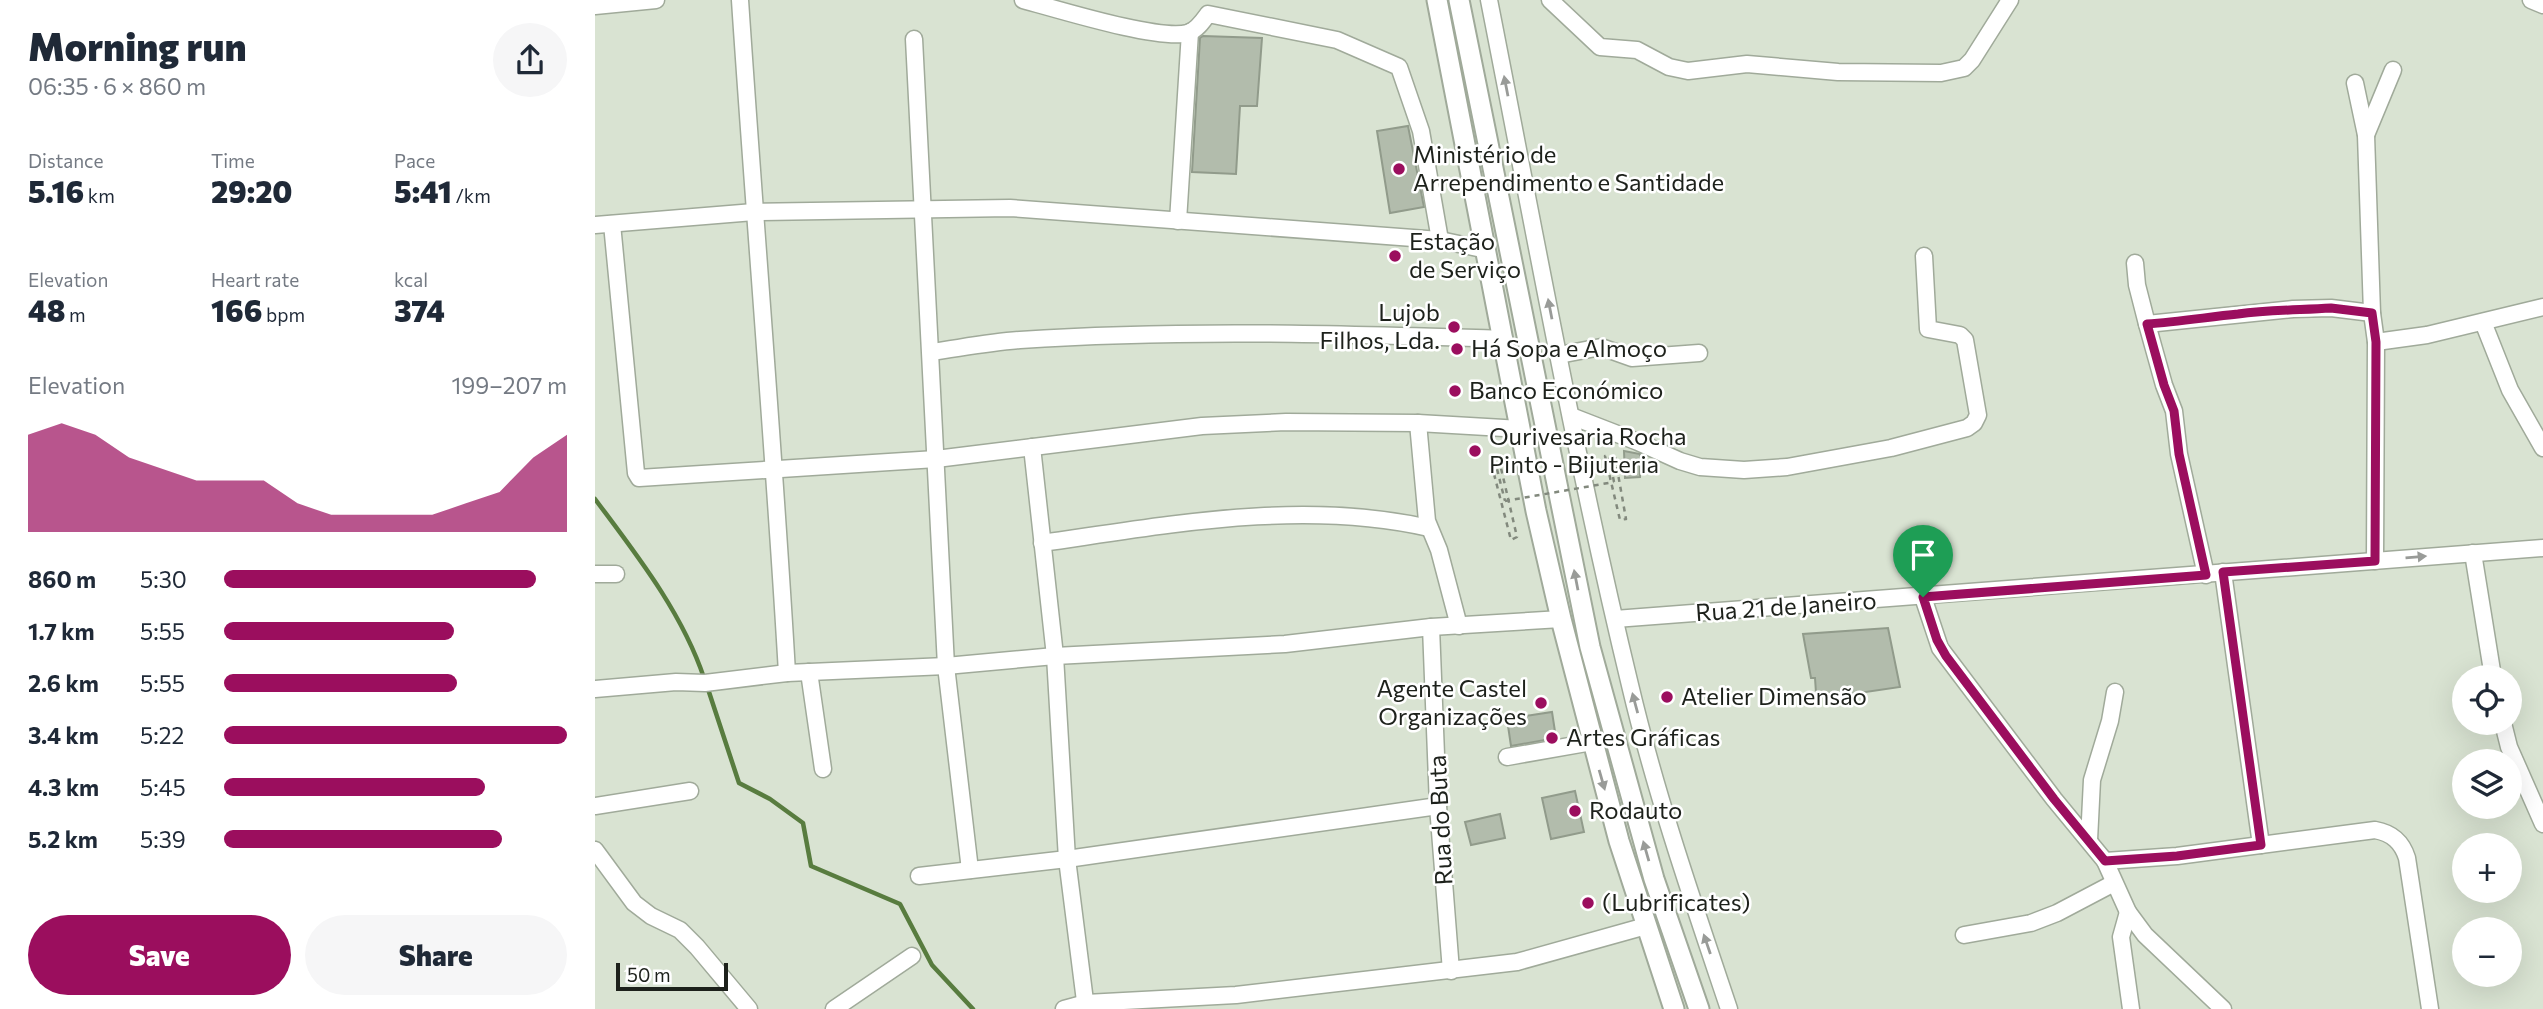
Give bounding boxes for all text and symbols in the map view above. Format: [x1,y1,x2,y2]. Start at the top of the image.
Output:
text: Morning run [28,22,247,69]
button: share [493,23,567,97]
text: 06:35 · 6 × 860 m [28,72,206,100]
one-way arrow [1500,75,1511,97]
place label: Ministério de Arrependimento e Santidade [1413,139,1724,196]
text: Distance [28,149,104,172]
text: Time [211,149,255,172]
text: Pace [394,149,435,172]
marker: Ministério de Arrependimento e Santidade [1391,161,1407,177]
text: 5.16 [28,172,84,209]
text: 29:20 [211,172,292,209]
text: 5:41 [394,172,452,209]
text: km [84,184,115,207]
text: /km [452,184,491,207]
place label: Estação de Serviço [1409,226,1521,283]
marker: Estação de Serviço [1387,248,1403,264]
text: Elevation [28,268,108,291]
text: Heart rate [211,268,299,291]
text: kcal [394,268,428,291]
text: 48 [28,291,65,328]
text: 166 [211,291,262,328]
text: 374 [394,291,445,328]
place label: Lujob Filhos, Lda. [1319,297,1440,354]
one-way arrow [1544,298,1555,320]
text: m [65,303,86,326]
text: bpm [262,303,305,326]
marker: Lujob Filhos, Lda. [1446,319,1462,335]
place label: Há Sopa e Almoço [1471,333,1667,362]
marker: Há Sopa e Almoço [1449,341,1465,357]
text: Elevation [28,371,125,399]
text: 199–207 m [451,371,567,399]
place label: Banco Económico [1469,375,1663,404]
marker: Banco Económico [1447,383,1463,399]
place label: Ourivesaria Rocha Pinto - Bijuteria [1489,421,1687,478]
marker: Ourivesaria Rocha Pinto - Bijuteria [1467,443,1483,459]
pin [1893,525,1953,597]
icon: arrive [1904,536,1942,574]
one-way arrow [2405,551,2427,562]
text: 860 m [28,565,96,593]
text: 5:30 [140,565,187,593]
one-way arrow [1571,569,1582,591]
street label: Rua 21 de Janeiro [1694,585,1877,626]
text: 1.7 km [28,617,95,645]
text: 5:55 [140,617,185,645]
map controls [2452,665,2522,987]
button: locate [2452,665,2522,735]
text: 2.6 km [28,669,99,697]
text: 5:55 [140,669,185,697]
place label: Agente Castel Organizações [1377,673,1527,730]
place label: Atelier Dimensão [1681,681,1867,710]
marker: Atelier Dimensão [1659,689,1675,705]
one-way arrow [1629,692,1639,713]
marker: Agente Castel Organizações [1533,695,1549,711]
text: 3.4 km [28,721,99,749]
text: 5:22 [140,721,184,749]
place label: Artes Gráficas [1566,722,1720,751]
marker: Artes Gráficas [1544,730,1560,746]
button: layers [2452,749,2522,819]
street label: Rua do Buta [1422,754,1457,886]
one-way arrow [1597,769,1608,791]
text: 4.3 km [28,773,99,801]
text: 5:45 [140,773,186,801]
place label: Rodauto [1589,795,1682,824]
marker: Rodauto [1567,803,1583,819]
text: 5.2 km [28,825,98,853]
text: 5:39 [140,825,186,853]
button: + [2452,833,2522,903]
one-way arrow [1641,841,1651,862]
place label: (Lubrificates) [1602,887,1751,916]
marker: (Lubrificates) [1580,895,1596,911]
button: Save [28,915,291,995]
button: Share [305,915,567,995]
button: − [2452,917,2522,987]
one-way arrow [1701,934,1712,955]
scale bar [616,960,728,992]
text: 50 m [627,963,671,986]

